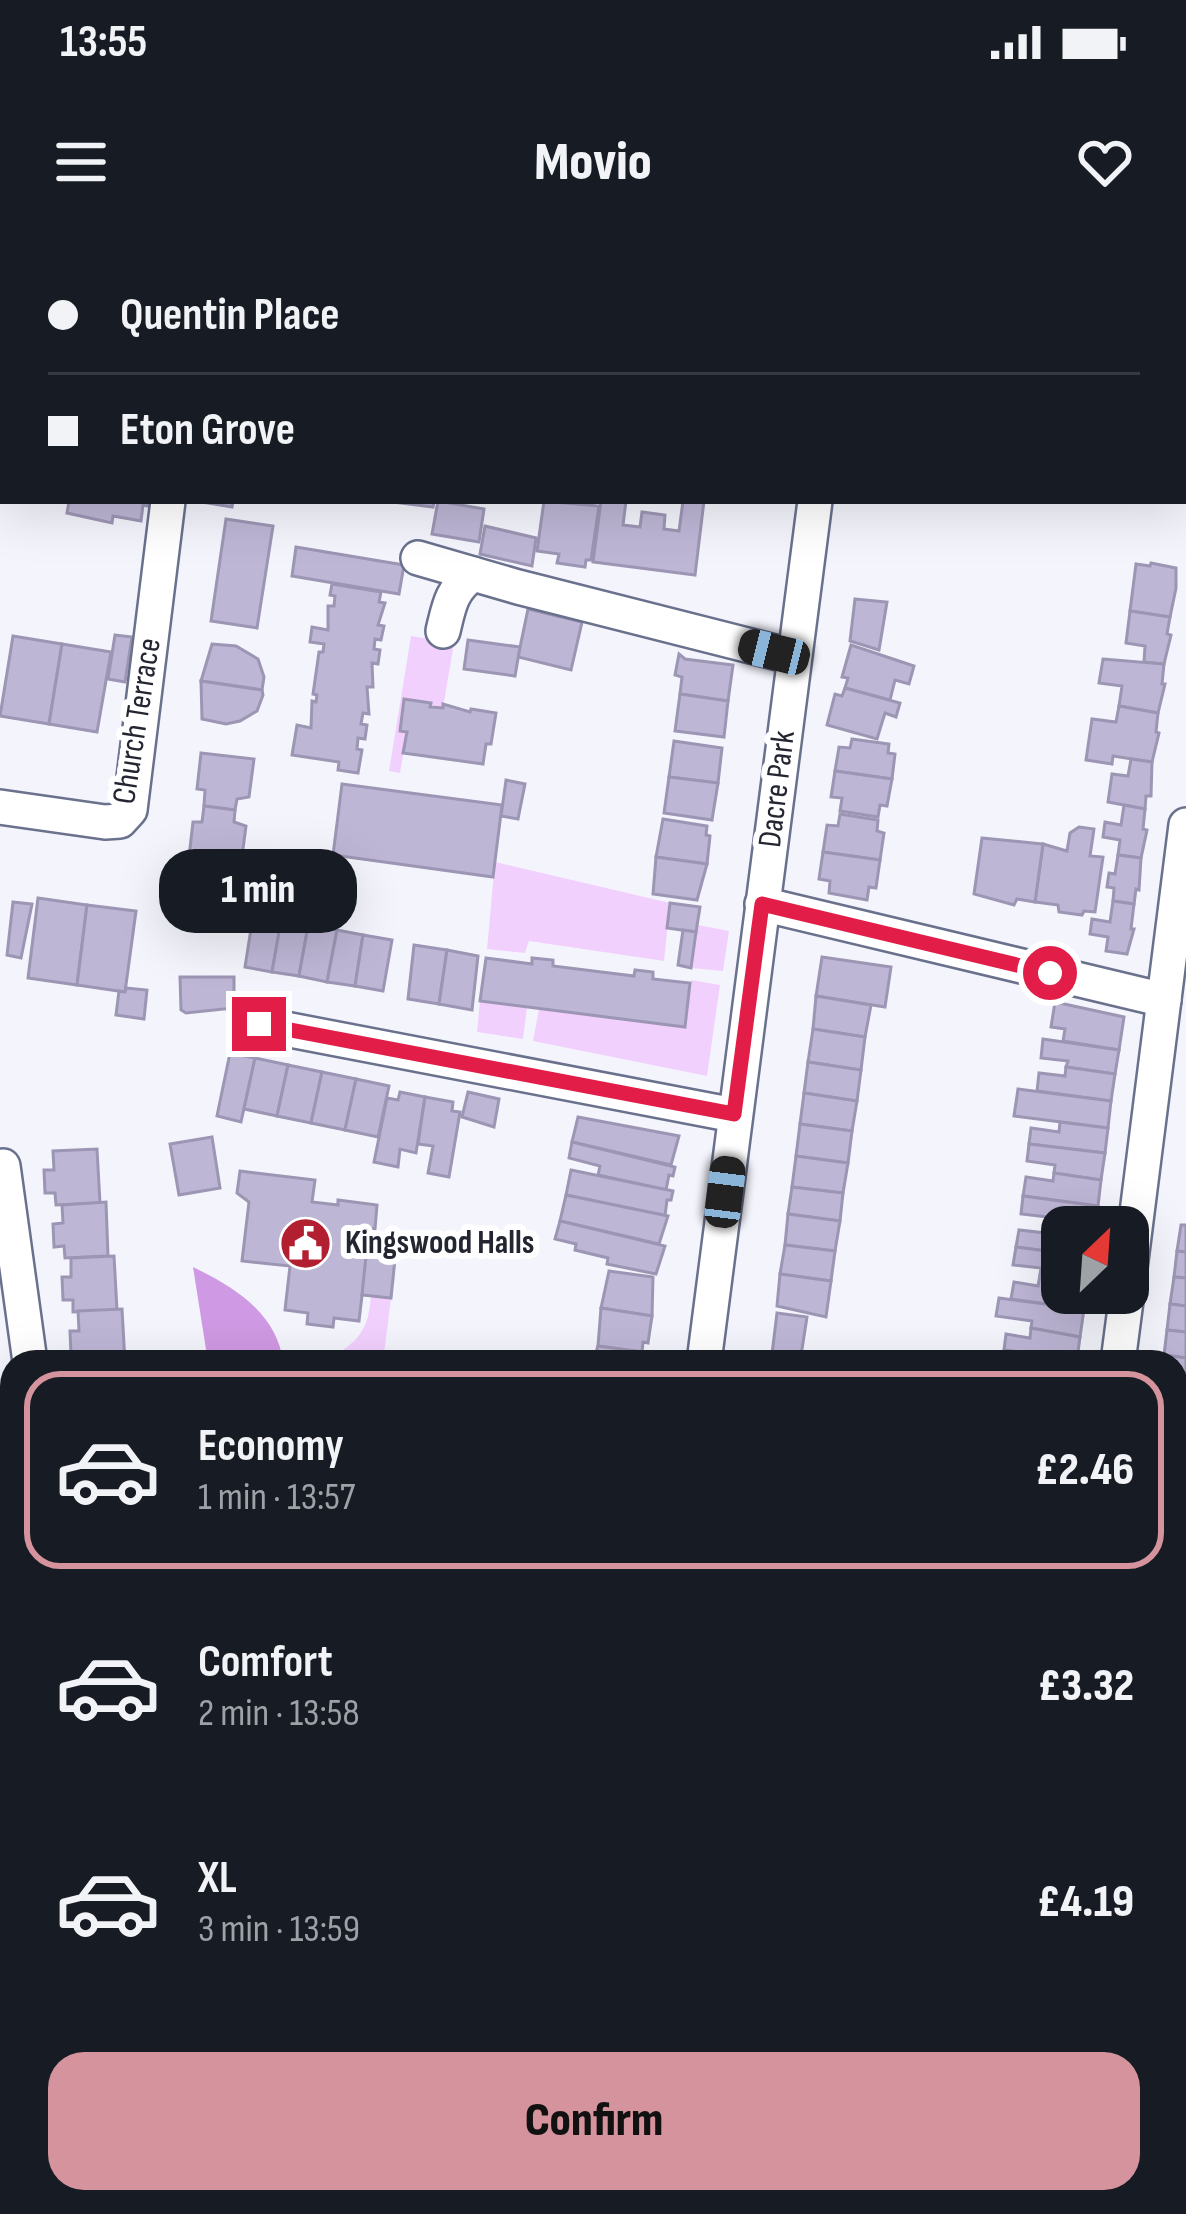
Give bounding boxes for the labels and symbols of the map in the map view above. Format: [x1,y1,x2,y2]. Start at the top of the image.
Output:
car [735,626,813,678]
street label: Church Terrace [104,635,170,807]
street label: Dacre Park [750,728,804,850]
callout: 1 min [160,850,358,934]
route start [1023,946,1077,1000]
route end [232,997,286,1051]
car [703,1154,747,1230]
north arrow [1041,1206,1149,1314]
public building icon: Kingswood Halls [278,1215,334,1271]
place label: Kingswood Halls [345,1223,534,1263]

